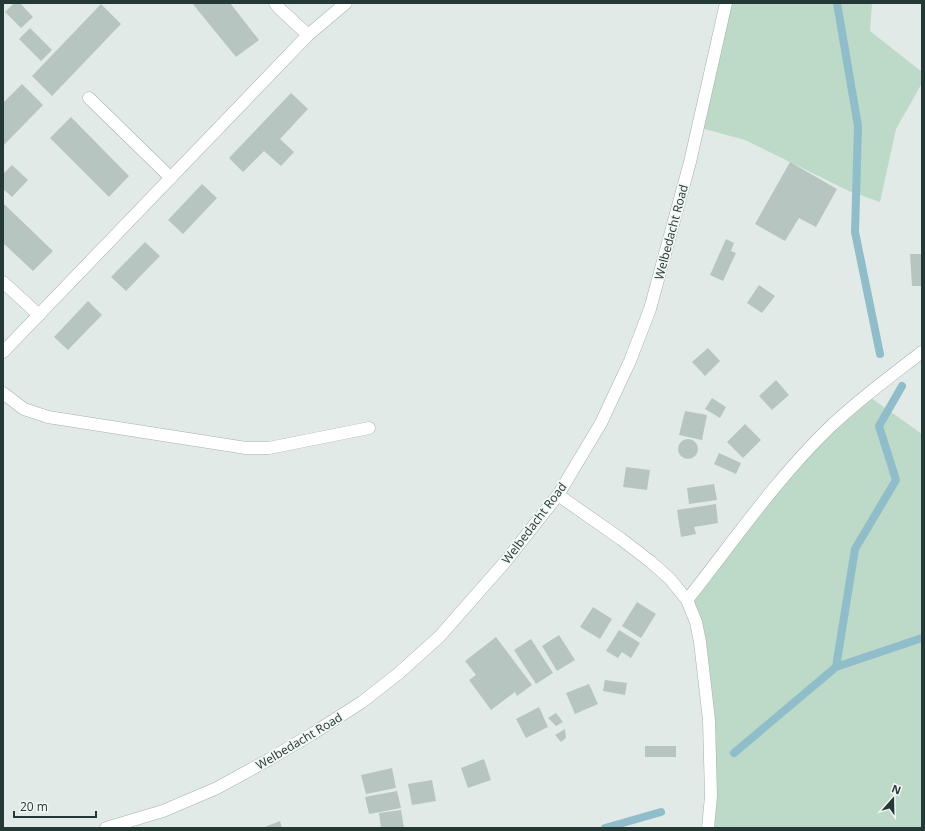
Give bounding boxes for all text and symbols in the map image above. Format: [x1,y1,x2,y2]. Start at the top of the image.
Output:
street label: Welbedacht Road [650,182,692,282]
street label: Welbedacht Road [498,479,570,567]
street label: Welbedacht Road [253,708,345,774]
north arrow [873,779,913,819]
text: N [890,781,903,798]
scale bar [14,793,96,819]
text: 20 m [20,798,48,815]

